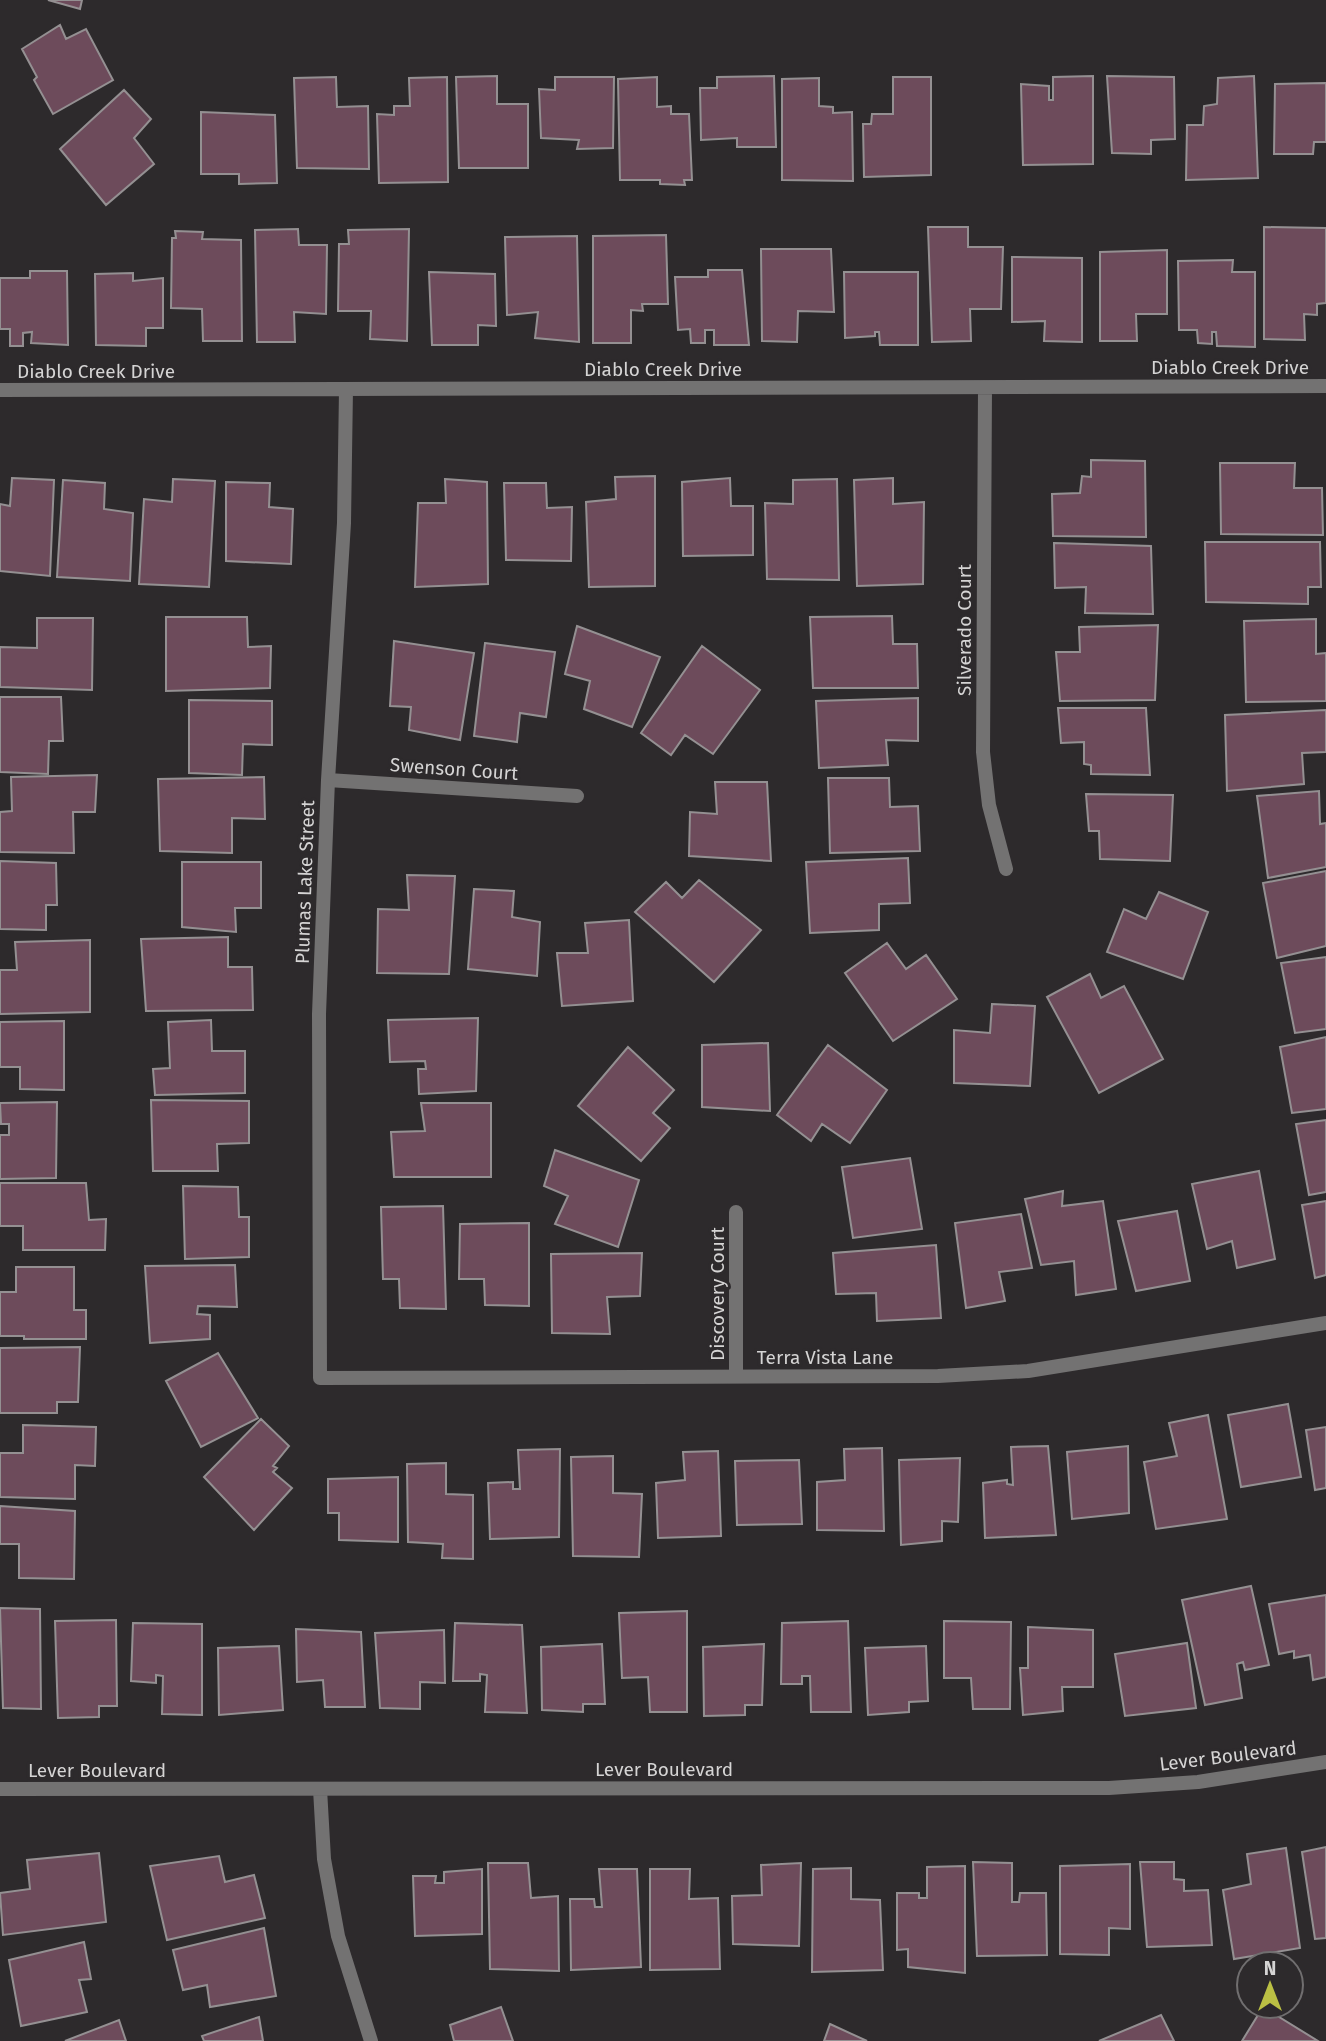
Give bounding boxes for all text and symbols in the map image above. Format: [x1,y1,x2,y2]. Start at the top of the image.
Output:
street label: Diablo Creek Drive [1151,356,1309,379]
street label: Diablo Creek Drive [584,358,742,381]
street label: Diablo Creek Drive [17,360,175,383]
street label: Silverado Court [953,564,976,696]
street label: Swenson Court [389,753,519,785]
street label: Plumas Lake Street [291,800,319,964]
street label: Discovery Court [706,1227,729,1361]
street label: Terra Vista Lane [757,1346,893,1369]
street label: Lever Boulevard [1158,1736,1298,1776]
street label: Lever Boulevard [595,1758,733,1781]
street label: Lever Boulevard [28,1759,166,1782]
north arrow [1235,1950,1305,2020]
text: N [1264,1957,1276,1980]

